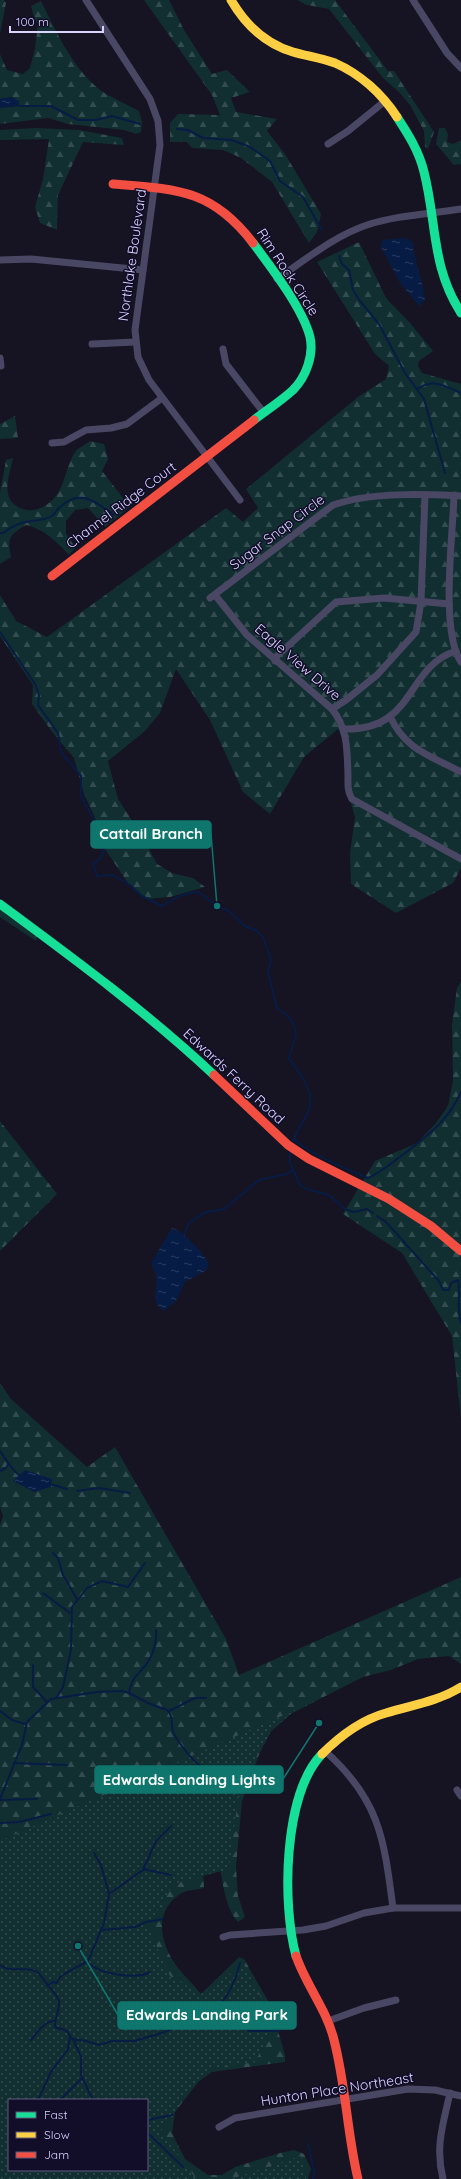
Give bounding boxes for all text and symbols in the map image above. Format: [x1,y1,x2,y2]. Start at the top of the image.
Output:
scale bar [10,8,103,34]
text: 100 m [16,14,49,29]
street label: Northlake Boulevard [114,188,150,322]
street label: Rim Rock Circle [253,225,323,319]
street label: Channel Ridge Court [62,458,180,552]
street label: Sugar Snap Circle [226,490,328,574]
street label: Eagle View Drive [251,620,345,704]
callout: Cattail Branch [91,821,211,848]
text: Cattail Branch [99,824,203,843]
street label: Edwards Ferry Road [179,1024,289,1128]
callout: Edwards Landing Lights [95,1766,283,1793]
text: Edwards Landing Lights [103,1770,275,1789]
callout: Edwards Landing Park [118,2002,296,2029]
text: Edwards Landing Park [126,2005,288,2024]
street label: Hunton Place Northeast [259,2068,415,2110]
legend [8,2099,148,2171]
text: Fast [44,2107,68,2122]
text: Slow [44,2127,70,2142]
text: Jam [44,2147,69,2162]

